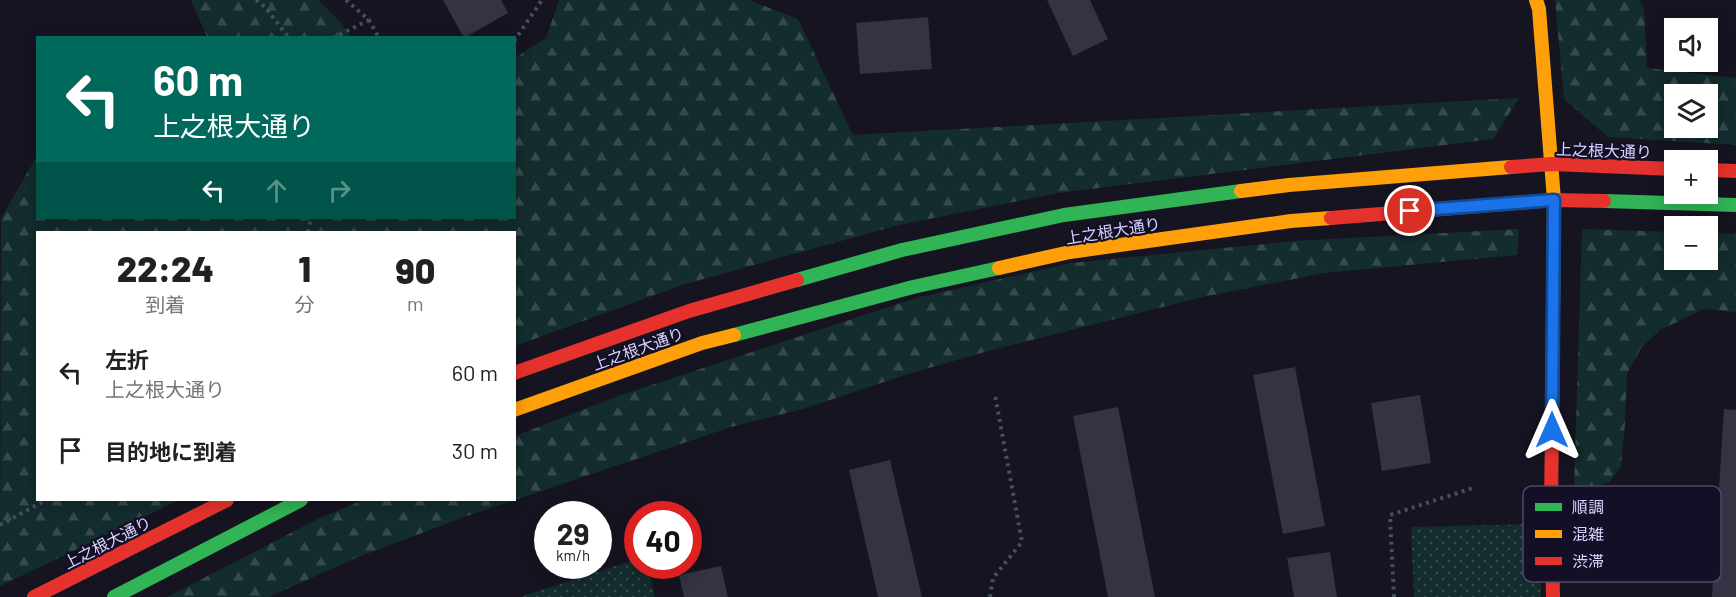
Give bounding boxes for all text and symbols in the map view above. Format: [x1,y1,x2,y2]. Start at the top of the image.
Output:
map controls [1664,18,1718,270]
button: sound [1664,18,1718,72]
text: 60 m [153,54,243,104]
icon: left [54,60,132,138]
button: layers [1664,84,1718,138]
text: 上之根大通り [153,109,315,141]
street label: 上之根大通り [1556,139,1652,161]
button: + [1664,150,1718,204]
icon: left [197,174,230,207]
icon: ahead [260,174,293,207]
icon: right [323,174,356,207]
pin [1384,185,1435,236]
icon: arrive [1393,194,1426,227]
street label: 上之根大通り [1064,213,1162,247]
button: − [1664,216,1718,270]
text: 22:24 [117,246,214,289]
text: 1 [298,246,311,289]
text: 90 [395,248,435,291]
text: m [407,291,424,315]
text: 到着 [145,292,185,316]
text: 分 [295,292,315,316]
street label: 上之根大通り [590,323,686,373]
text: 左折 [105,346,149,372]
icon: left [54,356,87,389]
text: 60 m [452,359,498,385]
text: 上之根大通り [105,377,225,401]
position arrow [1520,398,1584,462]
icon: arrive [54,434,87,467]
text: 30 m [452,437,498,463]
text: 目的地に到着 [105,438,237,464]
legend [1523,486,1721,582]
text: 順調 [1572,497,1604,516]
speed limit sign: 40 [624,501,702,579]
street label: 上之根大通り [60,512,154,572]
text: 29 [557,515,589,551]
text: 混雑 [1572,524,1604,543]
text: km/h [556,546,590,564]
text: 渋滞 [1572,551,1604,570]

